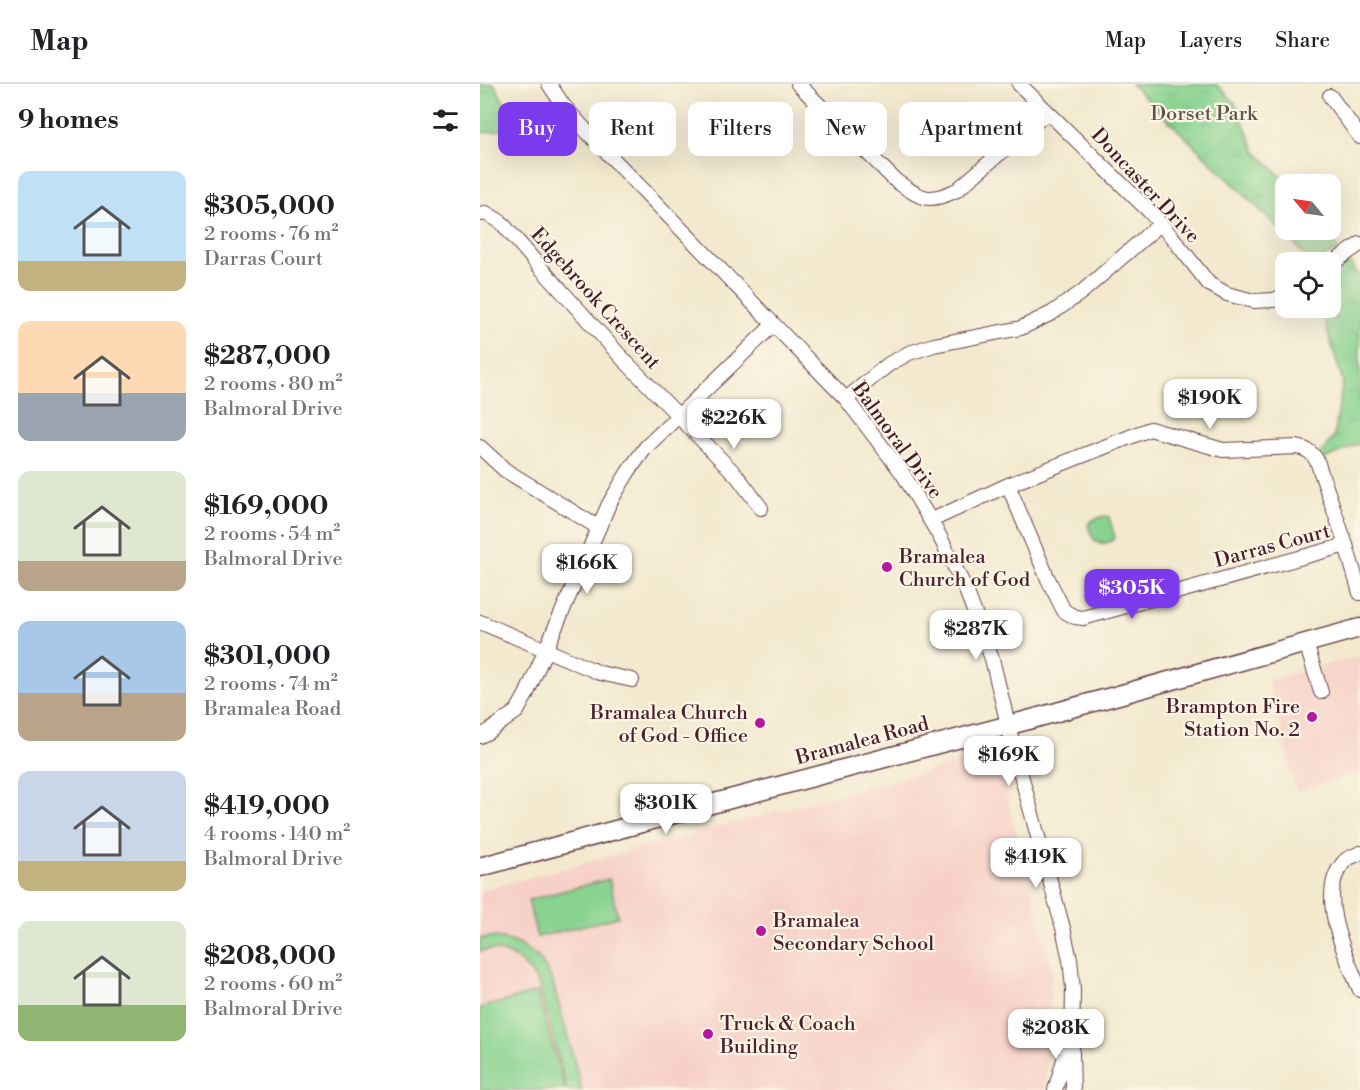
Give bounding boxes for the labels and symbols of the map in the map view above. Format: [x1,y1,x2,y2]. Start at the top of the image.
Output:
park label: Dorset Park [1150,102,1259,127]
street label: Doncaster Drive [1085,123,1205,249]
north arrow [1275,174,1341,240]
street label: Edgebrook Crescent [525,223,665,375]
street label: Balmoral Drive [845,377,948,504]
pin: $190K [1168,379,1252,430]
pin: $226K [692,399,776,450]
street label: Darras Court [1212,519,1333,574]
pin: $166K [545,544,629,595]
place label: Bramalea Church of God [898,545,1031,593]
marker: Bramalea Church of God [880,560,894,574]
pin: $305K [1090,569,1174,620]
pin: $287K [934,610,1018,661]
place label: Brampton Fire Station No. 2 [1165,695,1300,743]
place label: Bramalea Church of God - Office [589,701,748,749]
marker: Brampton Fire Station No. 2 [1305,710,1319,724]
street label: Bramalea Road [792,711,932,772]
marker: Bramalea Church of God - Office [753,716,767,730]
pin: $169K [967,736,1051,787]
pin: $301K [624,784,708,835]
pin: $419K [994,838,1078,889]
place label: Bramalea Secondary School [772,909,934,957]
marker: Bramalea Secondary School [754,924,768,938]
pin: $208K [1014,1009,1098,1060]
place label: Truck & Coach Building [719,1012,856,1060]
marker: Truck & Coach Building [701,1027,715,1041]

